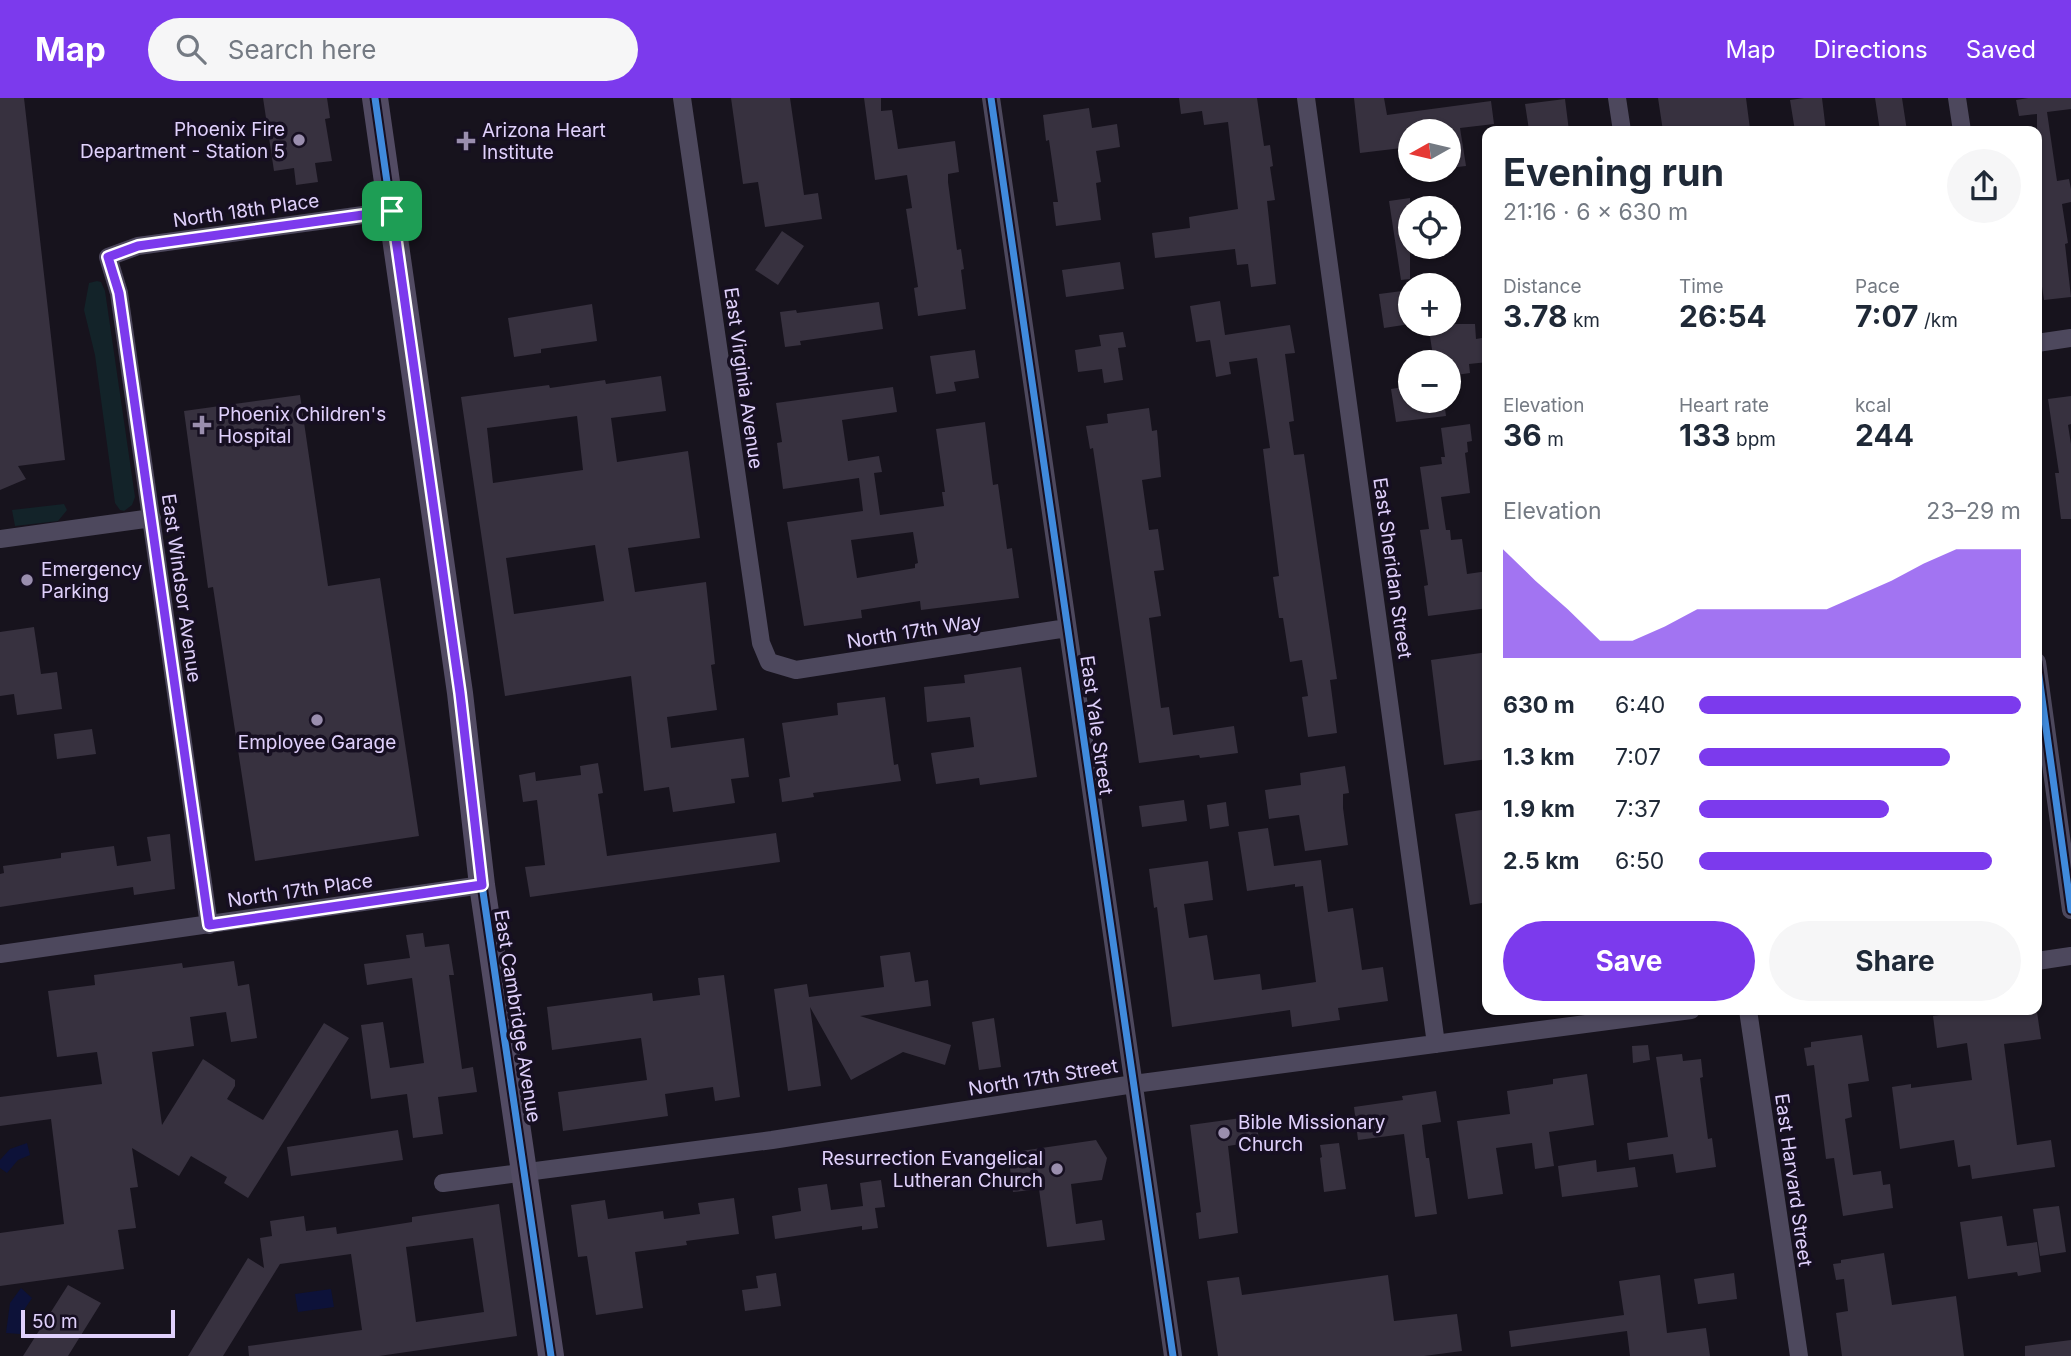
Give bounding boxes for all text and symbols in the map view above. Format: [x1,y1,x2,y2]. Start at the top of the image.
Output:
search box [148,18,638,81]
text: Map [35,29,106,69]
icon: search [172,30,210,68]
text: Search here [228,34,376,65]
text: Map [1726,35,1775,64]
text: Directions [1813,35,1928,64]
text: Saved [1966,35,2036,64]
place label: Phoenix Fire Department - Station 5 [80,118,285,163]
place label: Arizona Heart Institute [482,119,606,164]
north arrow [1398,119,1461,182]
map controls [1398,119,1461,413]
marker: Arizona Heart Institute [456,131,476,151]
marker: Phoenix Fire Department - Station 5 [291,132,307,148]
text: Evening run [1503,149,1724,195]
button: share [1947,149,2021,223]
pin [362,181,422,241]
street label: North 18th Place [171,189,321,232]
icon: arrive [373,192,411,230]
button: locate [1398,196,1461,259]
text: 21:16 · 6 × 630 m [1503,198,1688,226]
button: + [1398,273,1461,336]
text: Distance [1503,275,1581,298]
text: Time [1679,275,1724,298]
text: Pace [1855,275,1900,298]
street label: East Virginia Avenue [719,286,768,470]
text: 3.78 [1503,298,1568,334]
text: 26:54 [1679,298,1767,334]
text: 7:07 [1855,298,1919,334]
text: km [1568,309,1600,332]
text: /km [1919,309,1958,332]
button: − [1398,350,1461,413]
text: Elevation [1503,394,1584,417]
text: Heart rate [1679,394,1769,417]
text: kcal [1855,394,1891,417]
place label: Phoenix Children's Hospital [218,403,386,448]
marker: Phoenix Children's Hospital [192,415,212,435]
text: 36 [1503,417,1542,453]
text: 133 [1679,417,1731,453]
text: 244 [1855,417,1914,453]
text: m [1542,428,1564,451]
text: bpm [1731,428,1776,451]
street label: East Sheridan Street [1368,476,1417,660]
street label: East Windsor Avenue [157,492,206,684]
text: Elevation [1503,497,1602,525]
text: 23–29 m [1926,497,2021,525]
place label: Emergency Parking [41,558,142,603]
marker: Emergency Parking [19,572,35,588]
street label: North 17th Way [845,609,983,653]
street label: East Yale Street [1075,654,1118,796]
text: 630 m [1503,691,1575,719]
text: 6:40 [1615,691,1665,719]
marker: Employee Garage [309,712,325,728]
place label: Employee Garage [238,731,396,754]
text: 1.3 km [1503,743,1575,771]
text: 7:07 [1615,743,1661,771]
text: 1.9 km [1503,795,1575,823]
text: 7:37 [1615,795,1661,823]
text: 2.5 km [1503,847,1580,875]
text: 6:50 [1615,847,1664,875]
street label: North 17th Place [226,869,374,912]
street label: East Cambridge Avenue [489,908,546,1124]
button: Save [1503,921,1755,1001]
button: Share [1769,921,2021,1001]
street label: North 17th Street [967,1054,1119,1101]
street label: East Harvard Street [1770,1092,1817,1268]
place label: Bible Missionary Church [1238,1111,1386,1156]
marker: Bible Missionary Church [1216,1125,1232,1141]
place label: Resurrection Evangelical Lutheran Church [822,1147,1043,1192]
marker: Resurrection Evangelical Lutheran Church [1049,1161,1065,1177]
scale bar [21,1307,175,1339]
text: 50 m [32,1310,78,1333]

